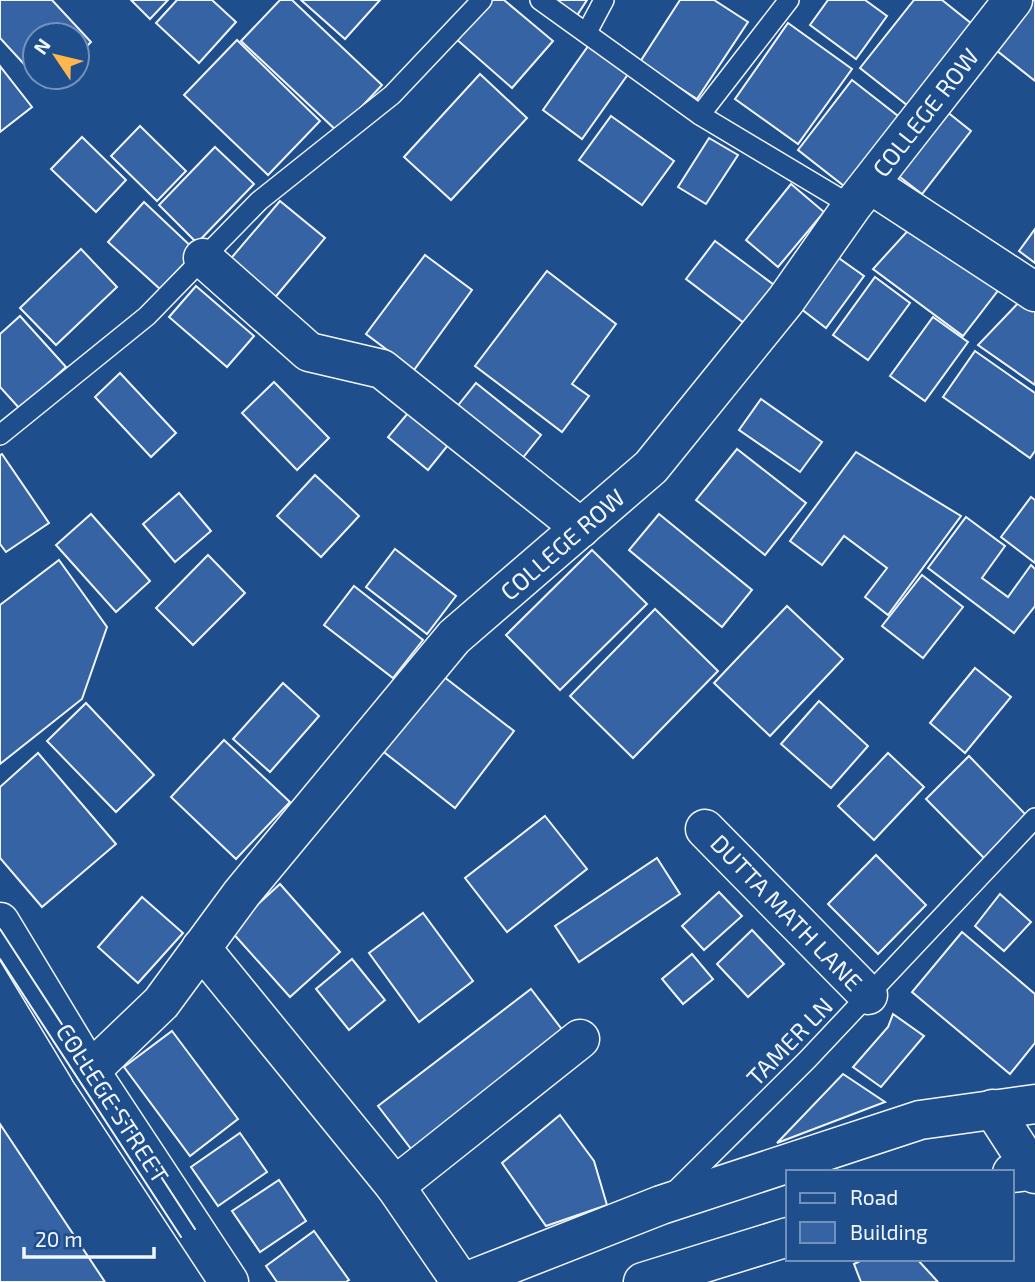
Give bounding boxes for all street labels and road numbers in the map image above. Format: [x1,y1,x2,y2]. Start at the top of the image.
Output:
street label: COLLEGE ROW [866,42,984,182]
street label: COLLEGE ROW [494,482,630,606]
street label: DUTTA MATH LANE [705,828,869,996]
street label: TAMER LN [740,991,838,1091]
street label: COLLEGE STREET [51,1018,175,1188]

